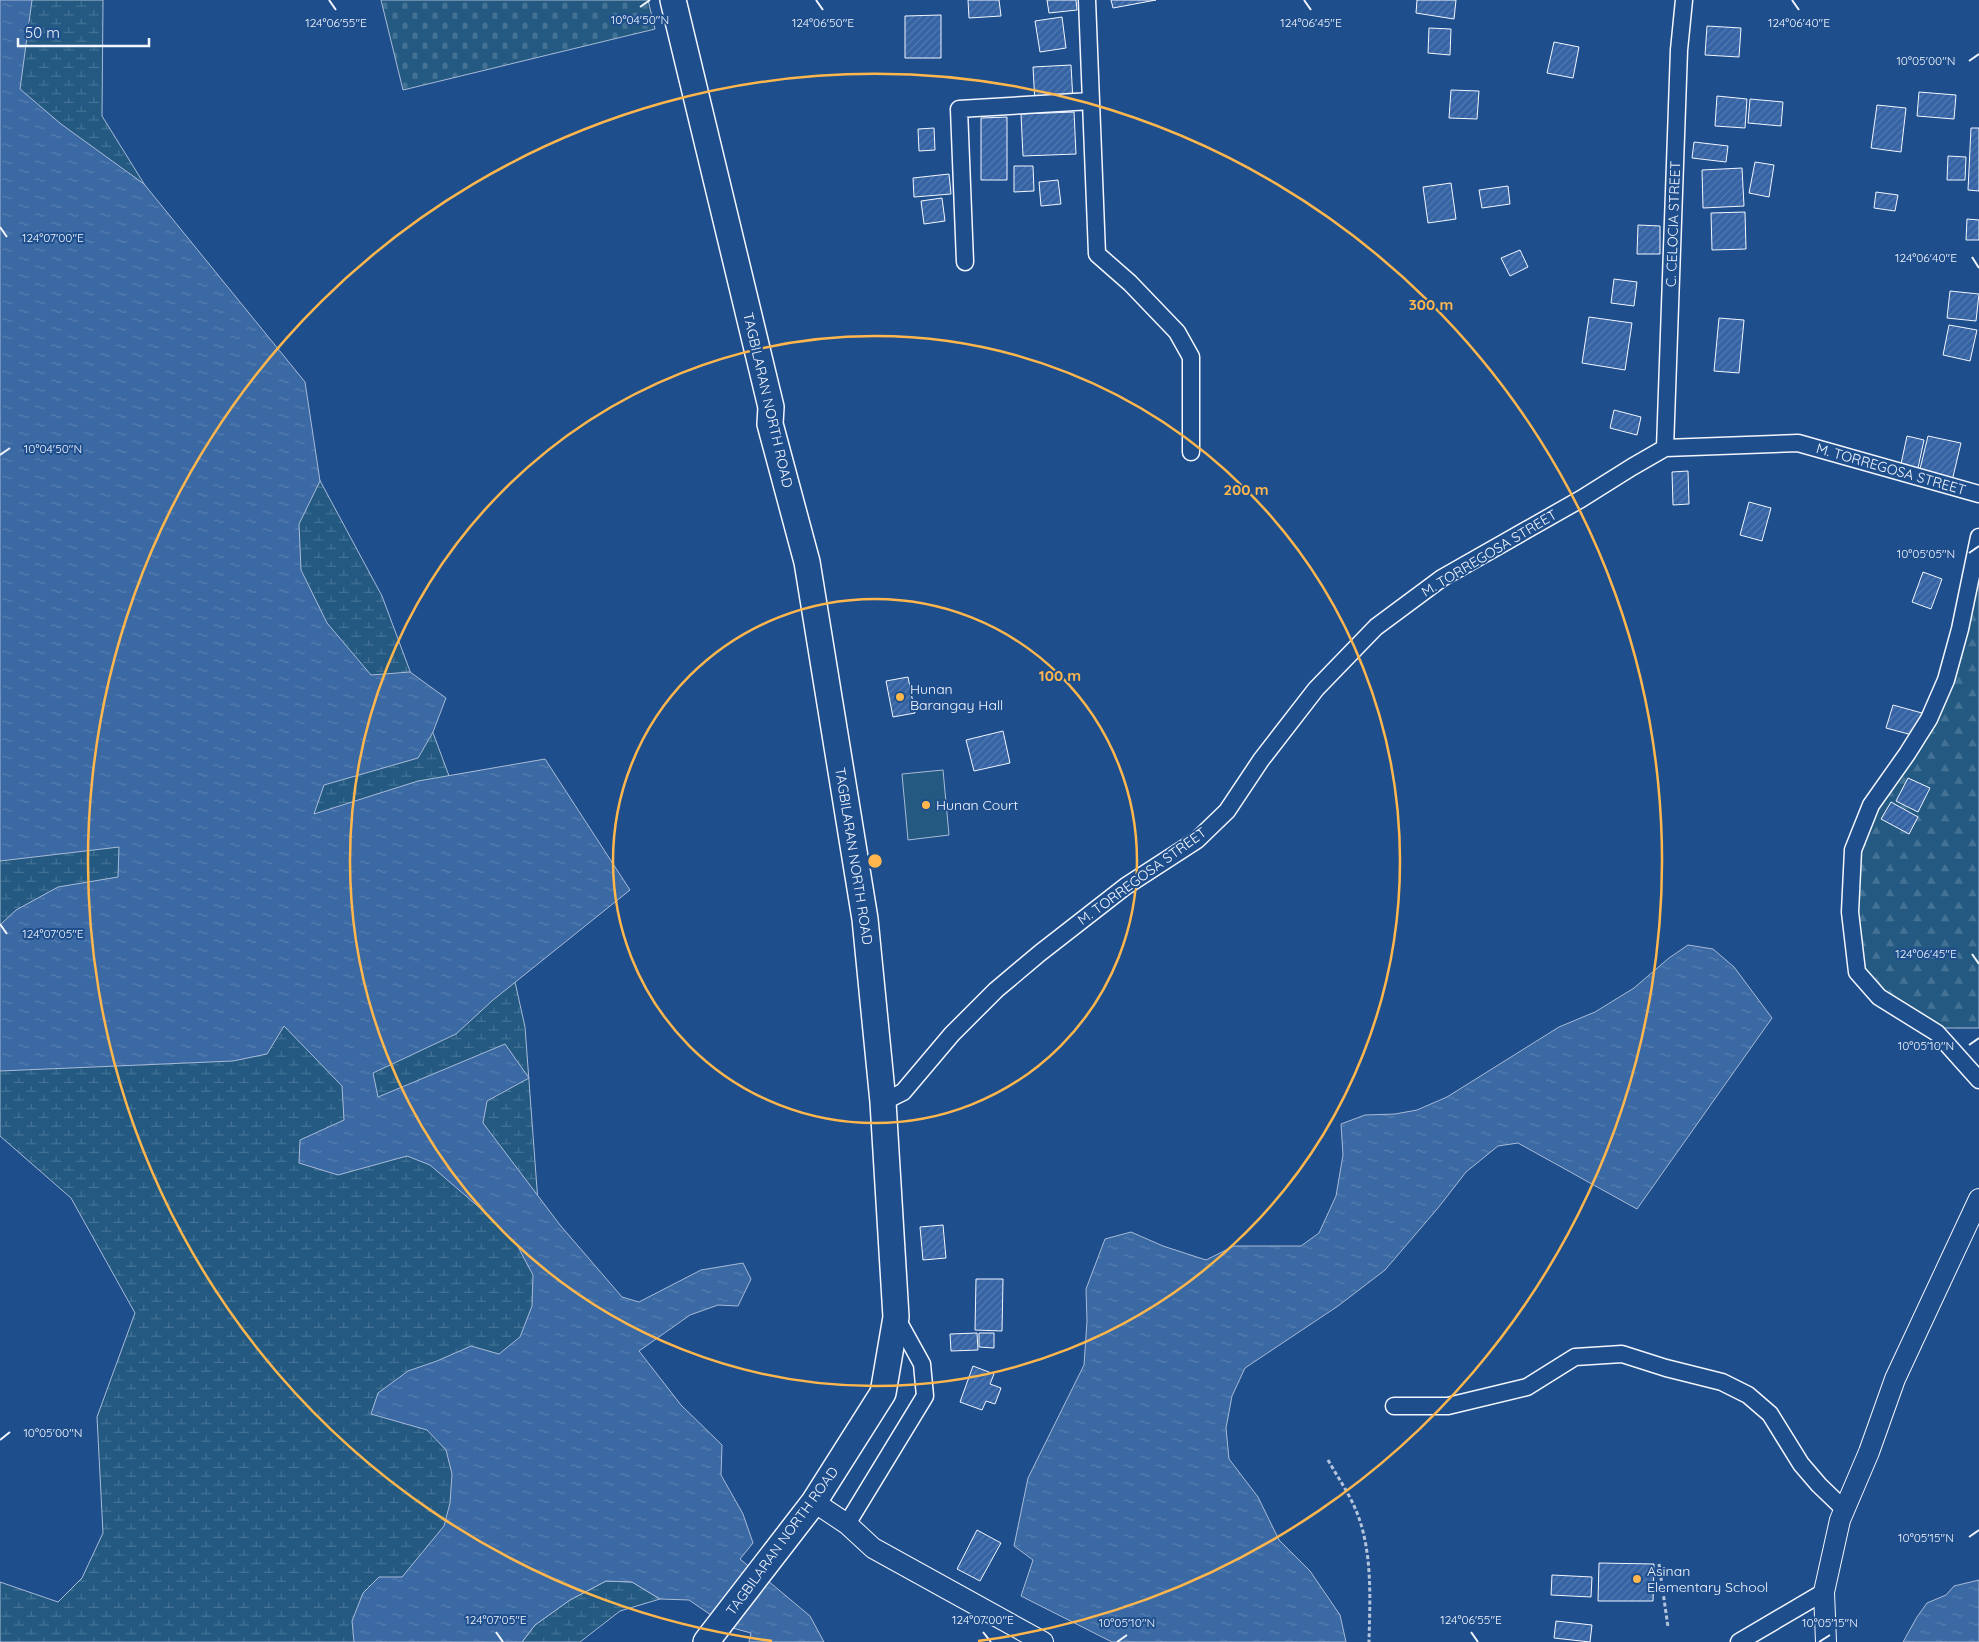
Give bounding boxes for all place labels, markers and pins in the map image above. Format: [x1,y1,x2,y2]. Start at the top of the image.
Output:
place label: Hunan Barangay Hall [910,680,1003,714]
marker: Hunan Barangay Hall [894,691,906,703]
place label: Hunan Court [936,796,1018,814]
marker: Hunan Court [920,799,932,811]
centre of rings [866,852,884,870]
place label: Asinan Elementary School [1647,1562,1768,1596]
marker: Asinan Elementary School [1631,1573,1643,1585]

